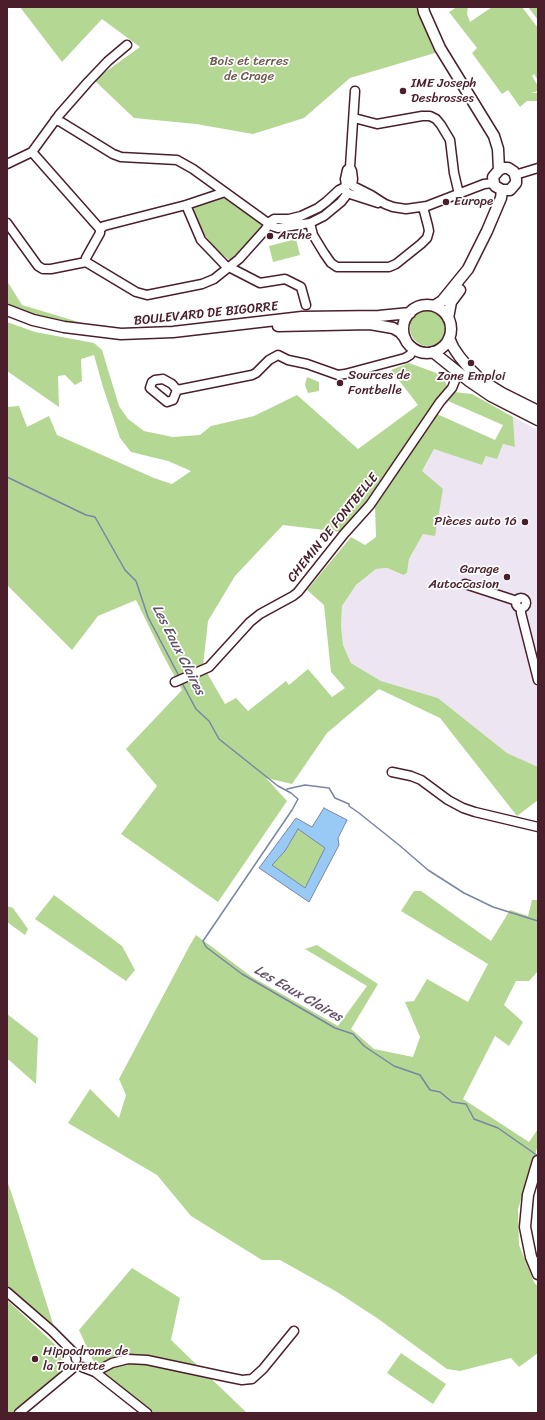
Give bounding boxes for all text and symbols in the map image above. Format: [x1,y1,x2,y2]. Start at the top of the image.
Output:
park label: Bois et terres de Crage [209,54,289,85]
place label: IME Joseph Desbrosses [411,76,476,107]
marker: IME Joseph Desbrosses [398,86,408,96]
place label: Europe [454,194,493,210]
marker: Europe [441,197,451,207]
place label: Arche [278,228,312,244]
marker: Arche [265,231,275,241]
street label: BOULEVARD DE BIGORRE [133,299,279,329]
marker: Zone Emploi [466,358,476,368]
place label: Sources de Fontbelle [348,368,410,399]
place label: Zone Emploi [437,369,505,385]
marker: Sources de Fontbelle [335,378,345,388]
street label: CHEMIN DE FONTBELLE [284,470,382,586]
place label: Pièces auto 16 [434,514,517,530]
marker: Pièces auto 16 [520,517,530,527]
place label: Garage Autoccasion [429,562,499,593]
marker: Garage Autoccasion [502,572,512,582]
water label: Les Eaux Claires [148,602,208,698]
water label: Les Eaux Claires [251,962,345,1026]
place label: Hippodrome de la Tourette [43,1344,128,1375]
marker: Hippodrome de la Tourette [30,1354,40,1364]

